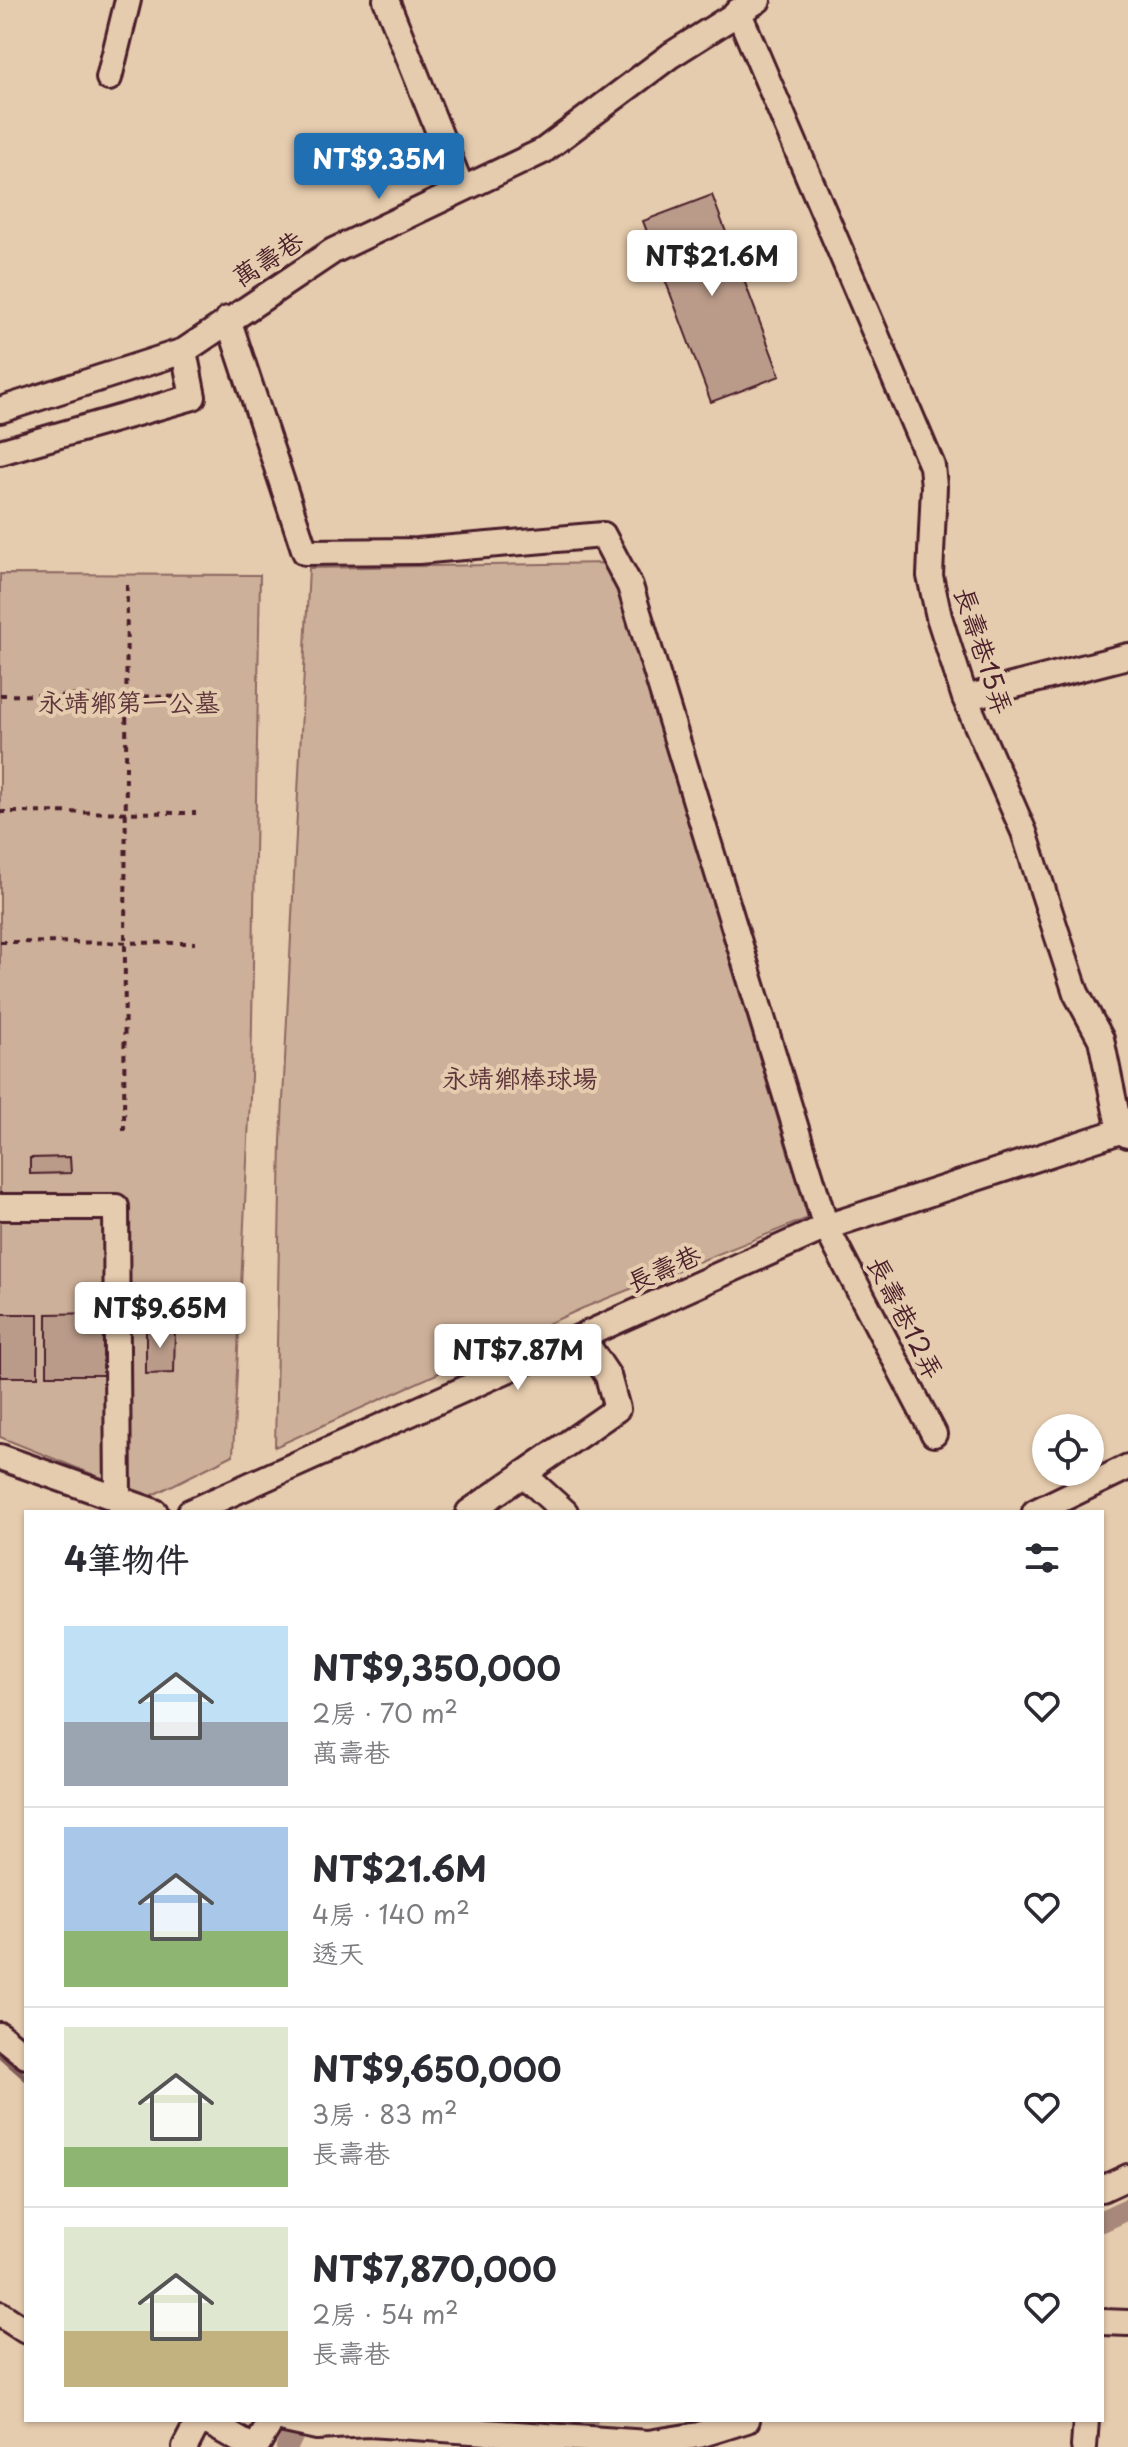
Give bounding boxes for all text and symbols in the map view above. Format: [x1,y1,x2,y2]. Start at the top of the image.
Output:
pin: NT$9.35M [296,133,462,201]
text: NT$9.35M [312,139,446,178]
street label: 萬壽巷 [224,220,311,295]
pin: NT$21.6M [629,230,795,298]
text: NT$21.6M [645,236,779,275]
street label: 長壽巷15弄 [945,582,1023,720]
park label: 永靖鄉第一公墓 [38,682,220,721]
park label: 永靖鄉棒球場 [442,1058,598,1097]
street label: 長壽巷 [620,1234,707,1301]
street label: 長壽巷12弄 [859,1249,954,1386]
pin: NT$9.65M [77,1282,243,1350]
text: NT$9.65M [93,1288,227,1327]
pin: NT$7.87M [435,1324,601,1392]
text: NT$7.87M [452,1330,584,1369]
map controls [1032,1414,1104,1486]
button: locate [1032,1414,1104,1486]
text: 4筆物件 [64,1532,189,1584]
icon: filters [1020,1536,1064,1580]
text: NT$9,350,000 [312,1641,561,1693]
icon: home [128,1658,224,1754]
icon: heart [1020,1684,1064,1728]
text: 2房 · 70 m² [312,1693,458,1732]
text: 萬壽巷 [312,1732,390,1771]
text: NT$21.6M [312,1842,487,1894]
icon: home [128,1859,224,1955]
icon: heart [1020,1885,1064,1929]
text: 4房 · 140 m² [312,1894,470,1933]
text: 透天 [312,1933,364,1972]
text: NT$9,650,000 [312,2042,562,2094]
icon: home [128,2059,224,2155]
icon: heart [1020,2085,1064,2129]
text: 3房 · 83 m² [312,2094,458,2133]
text: 長壽巷 [312,2133,390,2172]
text: NT$7,870,000 [312,2242,557,2294]
icon: home [128,2259,224,2355]
icon: heart [1020,2285,1064,2329]
text: 2房 · 54 m² [312,2294,459,2333]
text: 長壽巷 [312,2333,390,2372]

